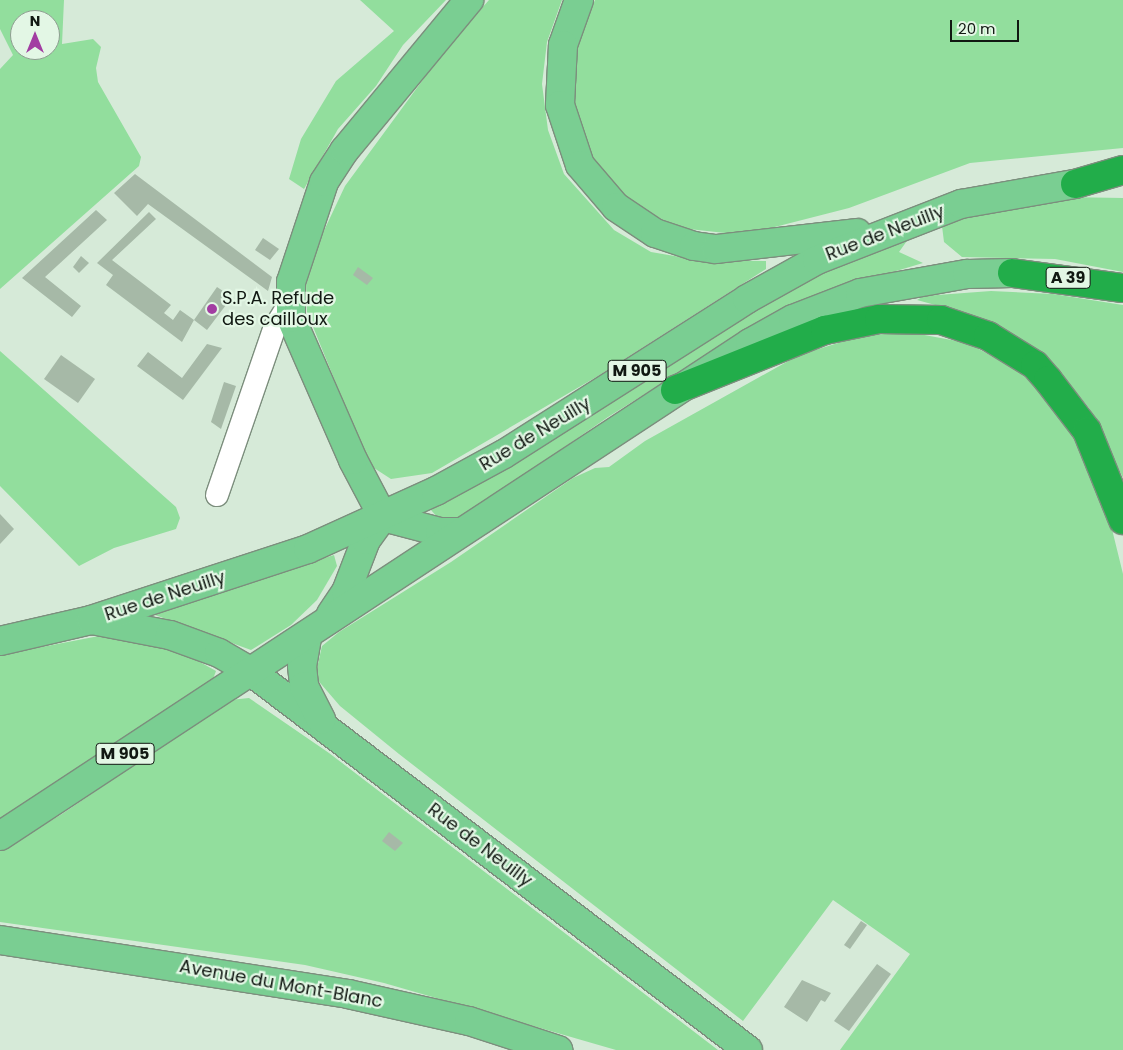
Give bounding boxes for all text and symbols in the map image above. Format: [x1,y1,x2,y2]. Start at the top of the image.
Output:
north arrow [10,10,60,60]
scale bar [953,10,1022,42]
text: N [30,11,40,31]
text: 20 m [958,18,996,39]
street label: Rue de Neuilly [823,200,947,266]
road number: A 39 [1046,264,1090,292]
place label: S.P.A. Refude des cailloux [222,288,334,330]
marker: S.P.A. Refude des cailloux [206,303,218,315]
road number: M 905 [607,358,667,384]
street label: Rue de Neuilly [476,392,594,476]
street label: Rue de Neuilly [102,566,228,626]
road number: M 905 [95,741,155,768]
street label: Rue de Neuilly [423,799,537,891]
street label: Avenue du Mont-Blanc [178,955,384,1013]

